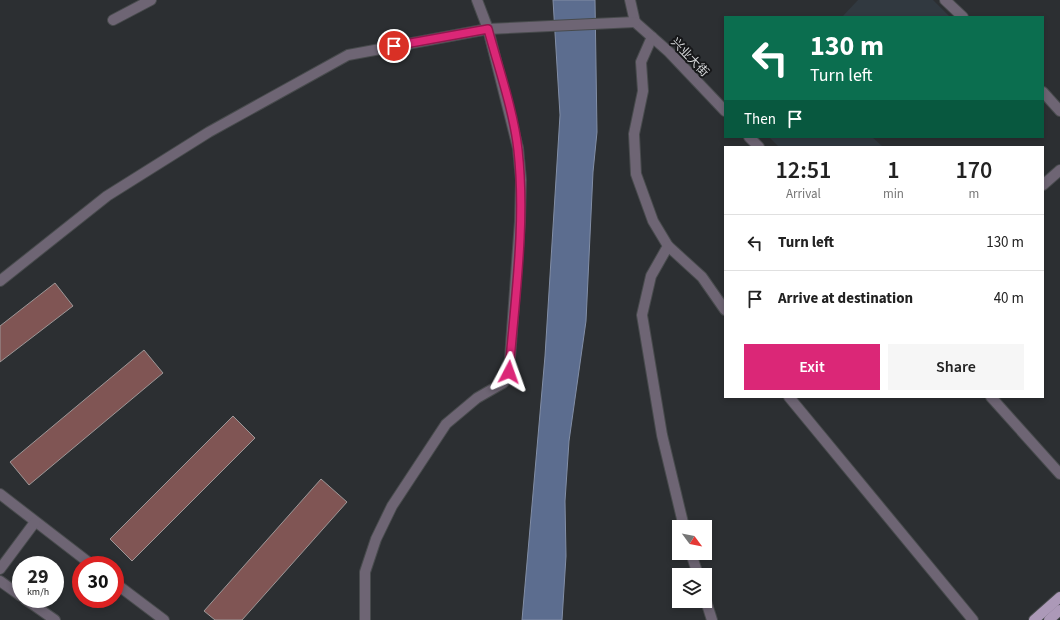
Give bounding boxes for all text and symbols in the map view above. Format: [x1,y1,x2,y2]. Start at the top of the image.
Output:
text: 130 m [810,26,884,66]
pin [377,29,411,63]
icon: left [744,32,796,84]
street label: 兴业大街 [667,34,712,81]
icon: arrive [383,35,405,57]
text: Turn left [810,63,872,88]
icon: arrive [784,108,806,130]
text: Then [744,109,776,130]
text: 12:51 [776,153,831,188]
text: 1 [887,153,900,188]
text: 170 [956,153,992,188]
text: Arrival [786,185,821,203]
text: min [883,185,904,203]
text: m [969,185,979,203]
icon: left [744,232,766,254]
text: Turn left [778,232,834,253]
text: 130 m [986,232,1024,253]
icon: arrive [744,288,766,310]
text: Arrive at destination [778,288,913,309]
text: 40 m [994,288,1024,309]
button: Exit [744,344,880,390]
button: Share [888,344,1024,390]
position arrow [488,351,530,393]
north arrow [672,520,712,560]
map controls [672,520,712,608]
speed limit sign: 30 [72,556,124,608]
text: 29 [27,563,49,591]
button: layers [672,568,712,608]
text: km/h [27,585,49,599]

